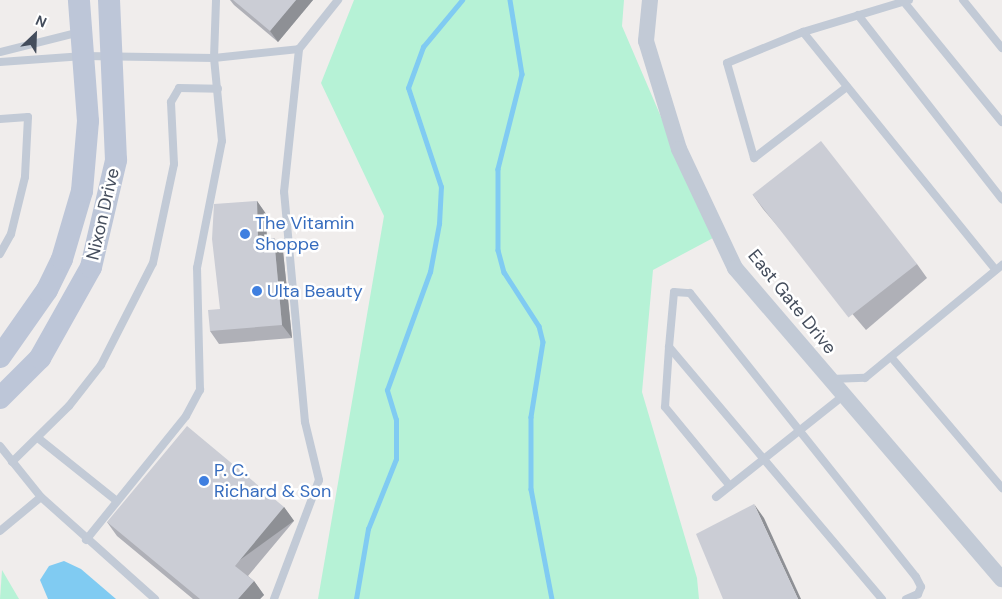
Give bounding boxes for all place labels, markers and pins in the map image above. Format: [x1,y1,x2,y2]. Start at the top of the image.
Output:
place label: The Vitamin Shoppe [255,213,354,255]
marker: The Vitamin Shoppe [239,228,251,240]
place label: Ulta Beauty [267,280,363,302]
marker: Ulta Beauty [251,285,263,297]
place label: P. C. Richard & Son [214,460,331,502]
marker: P. C. Richard & Son [198,475,210,487]

